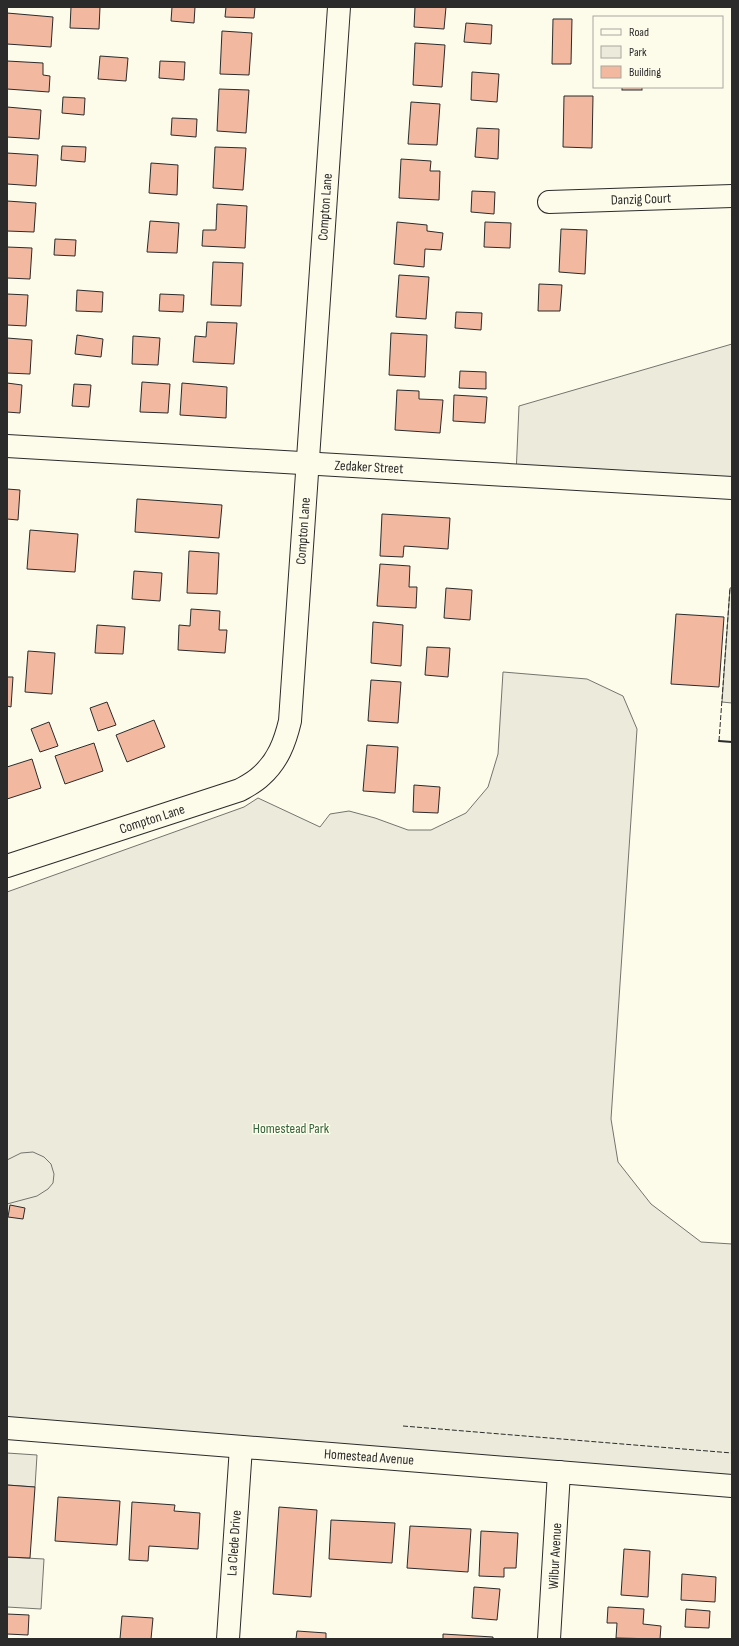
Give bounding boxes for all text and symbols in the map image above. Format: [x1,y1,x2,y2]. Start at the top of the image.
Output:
legend [593,16,723,88]
text: Road [629,25,649,40]
text: Park [629,45,647,60]
text: Building [629,65,661,80]
street label: Compton Lane [314,173,336,241]
street label: Danzig Court [611,189,671,209]
street label: Zedaker Street [334,457,404,477]
street label: Compton Lane [292,497,314,565]
street label: Compton Lane [117,800,187,838]
park label: Homestead Park [253,1120,330,1137]
street label: Homestead Avenue [323,1445,415,1469]
street label: La Clede Drive [223,1510,245,1576]
street label: Wilbur Avenue [545,1522,565,1590]

